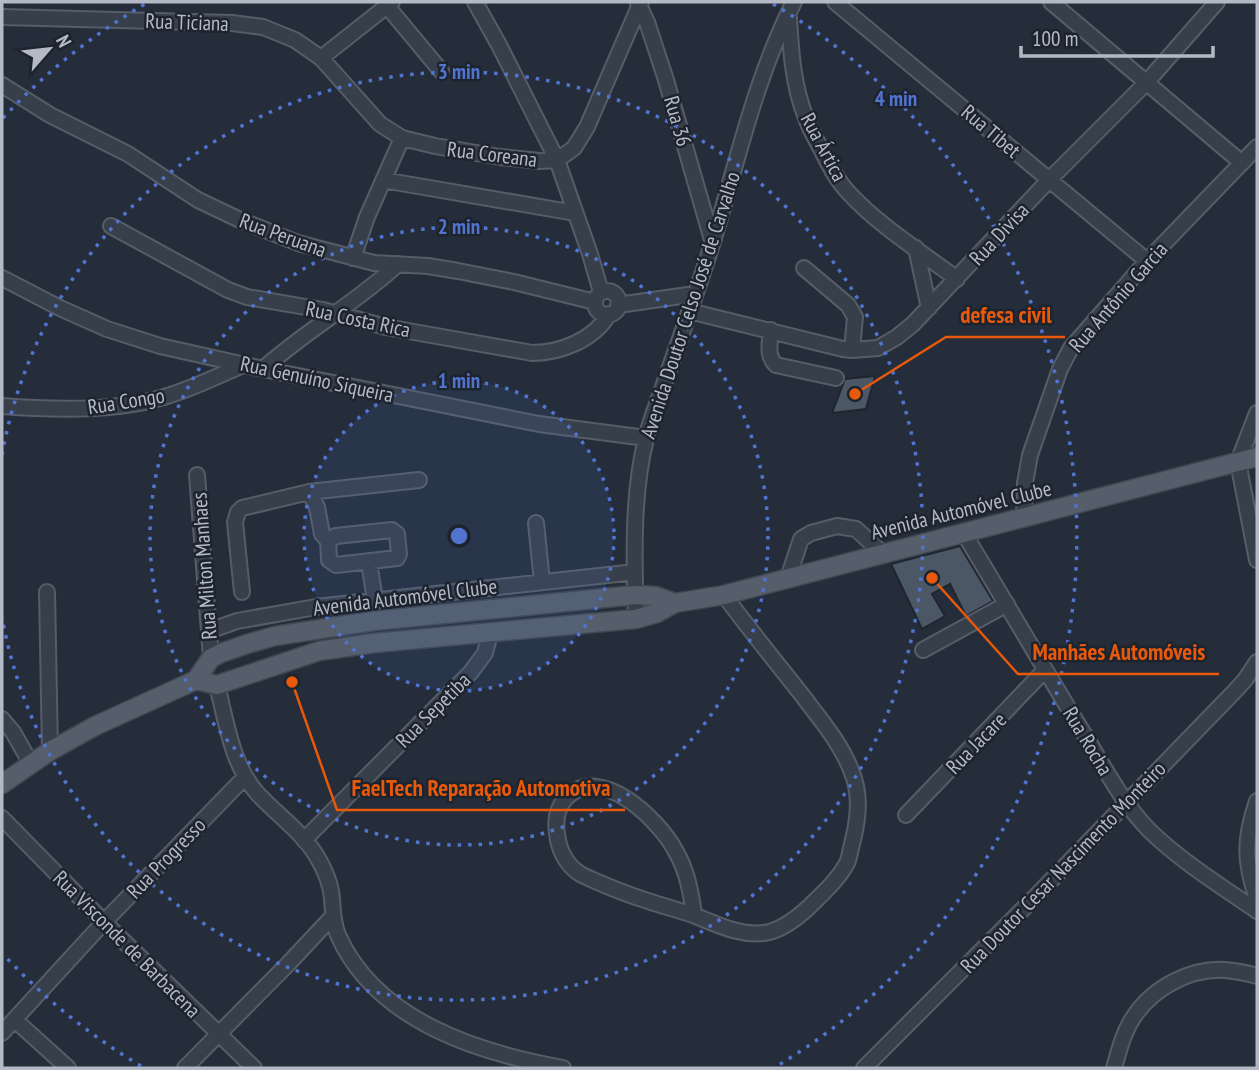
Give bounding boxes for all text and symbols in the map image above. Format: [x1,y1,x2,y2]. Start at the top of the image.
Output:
street label: Rua Ticiana [145,7,229,37]
north arrow [14,14,84,84]
scale bar [1021,14,1214,58]
text: 100 m [1032,25,1078,52]
text: N [51,31,77,51]
text: 3 min [438,58,480,85]
text: 4 min [875,85,917,112]
street label: Rua 36 [658,93,698,149]
street label: Rua Tibet [956,98,1026,164]
street label: Rua Ártica [795,108,853,186]
street label: Rua Coreana [445,135,539,173]
street label: Avenida Doutor Celso José de Carvalho [634,168,746,442]
street label: Rua Divisa [963,197,1035,271]
street label: Rua Peruana [236,207,330,263]
text: 2 min [438,213,480,240]
street label: Rua Antônio Garcia [1063,236,1173,358]
callout: defesa civil [946,293,1065,337]
street label: Rua Costa Rica [303,295,413,343]
text: defesa civil [960,300,1052,329]
street label: Rua Genuíno Siqueira [238,350,396,408]
text: 1 min [438,367,480,394]
street label: Rua Congo [86,382,166,420]
street label: Avenida Automóvel Clube [868,475,1054,545]
street label: Rua Milton Manhaes [185,491,223,641]
centre of rings [447,524,471,548]
street label: Avenida Automóvel Clube [311,572,499,622]
callout: Manhães Automóveis [1018,630,1219,674]
text: Manhães Automóveis [1033,637,1205,666]
street label: Rua Sepetiba [390,667,476,753]
street label: Rua Rocha [1057,702,1119,780]
street label: Rua Jacare [940,706,1012,780]
street label: Rua Doutor Cesar Nascimento Monteiro [955,755,1171,979]
callout: FaelTech Reparação Automotiva [337,766,625,810]
text: FaelTech Reparação Automotiva [352,773,610,802]
street label: Rua Progresso [121,812,211,904]
street label: Rua Visconde de Barbacena [48,865,206,1023]

